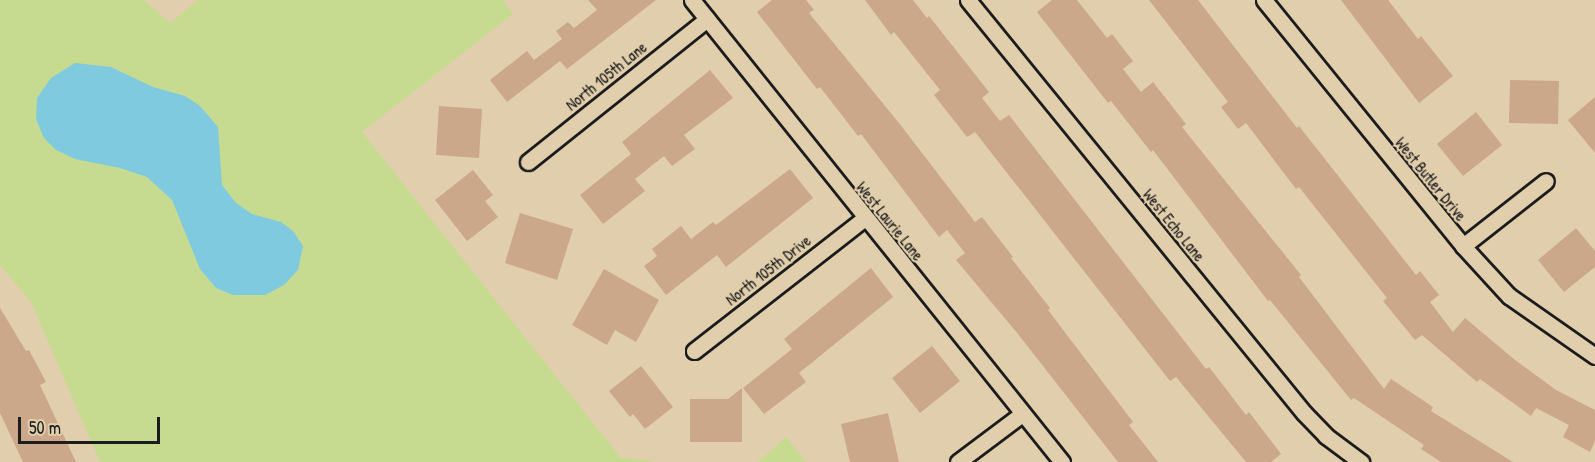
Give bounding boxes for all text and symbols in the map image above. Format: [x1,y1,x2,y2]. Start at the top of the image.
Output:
street label: North 105th Lane [562,38,650,114]
street label: West Butler Drive [1391,133,1471,225]
street label: West Laurie Lane [852,178,928,264]
street label: West Echo Lane [1139,185,1209,265]
street label: North 105th Drive [722,231,814,309]
scale bar [21,405,164,443]
text: 50 m [29,415,61,440]

